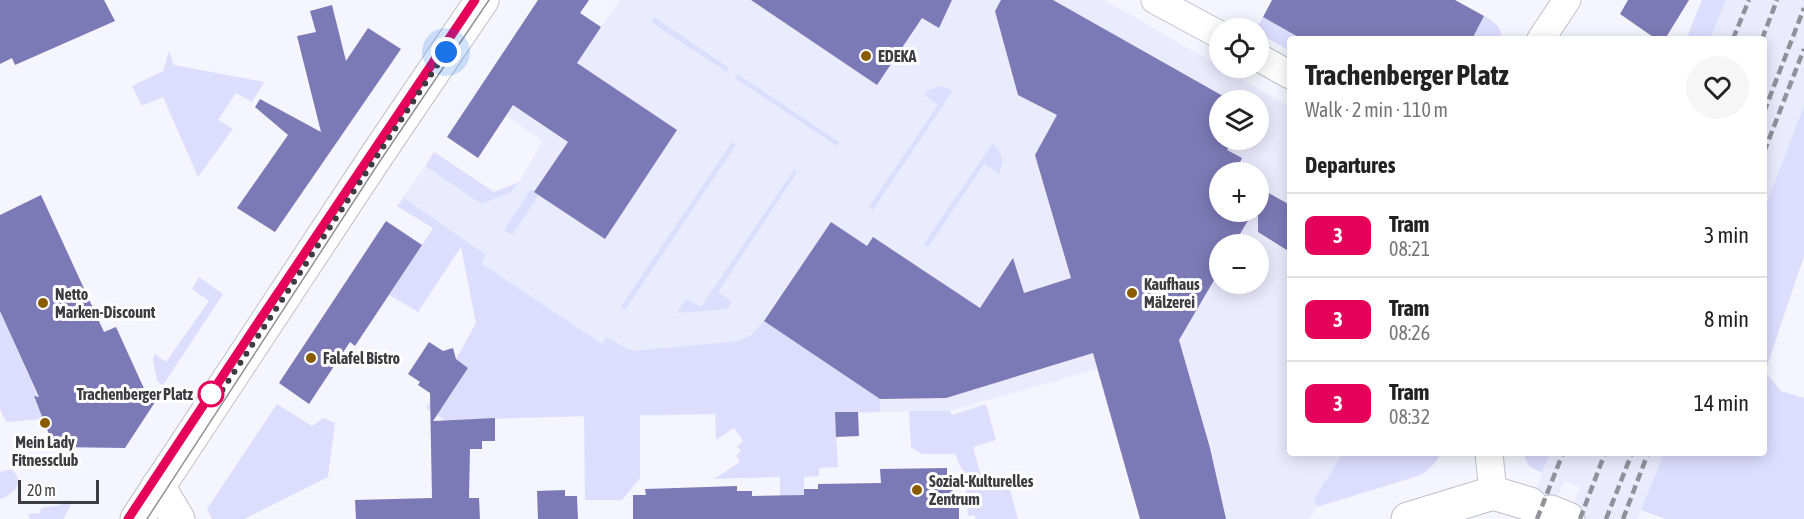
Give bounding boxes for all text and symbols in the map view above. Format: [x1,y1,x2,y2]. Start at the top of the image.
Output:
map controls [1209,18,1269,294]
button: locate [1209,18,1269,78]
your location [431,37,461,67]
place label: EDEKA [878,47,916,65]
marker: EDEKA [859,49,873,63]
button: heart [1686,56,1749,119]
text: Trachenberger Platz [1305,59,1509,91]
button: layers [1209,90,1269,150]
text: Walk · 2 min · 110 m [1305,98,1448,121]
text: Departures [1305,152,1395,178]
button: + [1209,162,1269,222]
text: Tram [1389,211,1429,237]
text: 3 min [1704,222,1749,248]
text: 3 [1333,223,1343,247]
button: − [1209,234,1269,294]
text: 08:21 [1389,237,1430,260]
place label: Kaufhaus Mälzerei [1144,275,1200,311]
place label: Netto Marken-Discount [55,285,156,321]
marker: Kaufhaus Mälzerei [1125,286,1139,300]
text: Tram [1389,295,1429,321]
marker: Netto Marken-Discount [36,296,50,310]
text: 8 min [1704,306,1749,332]
text: 3 [1333,307,1343,331]
text: 08:26 [1389,321,1430,344]
place label: Falafel Bistro [323,349,401,367]
marker: Falafel Bistro [304,351,318,365]
text: Tram [1389,379,1429,405]
marker: Trachenberger Platz [198,381,224,407]
place label: Trachenberger Platz [77,385,193,403]
text: 14 min [1694,390,1749,416]
text: 3 [1333,391,1343,415]
text: 08:32 [1389,405,1430,428]
marker: Mein Lady Fitnessclub [38,416,52,430]
place label: Mein Lady Fitnessclub [12,433,79,469]
place label: Sozial-Kulturelles Zentrum [929,472,1034,508]
scale bar [18,477,99,504]
text: 20 m [27,481,56,499]
marker: Sozial-Kulturelles Zentrum [910,483,924,497]

